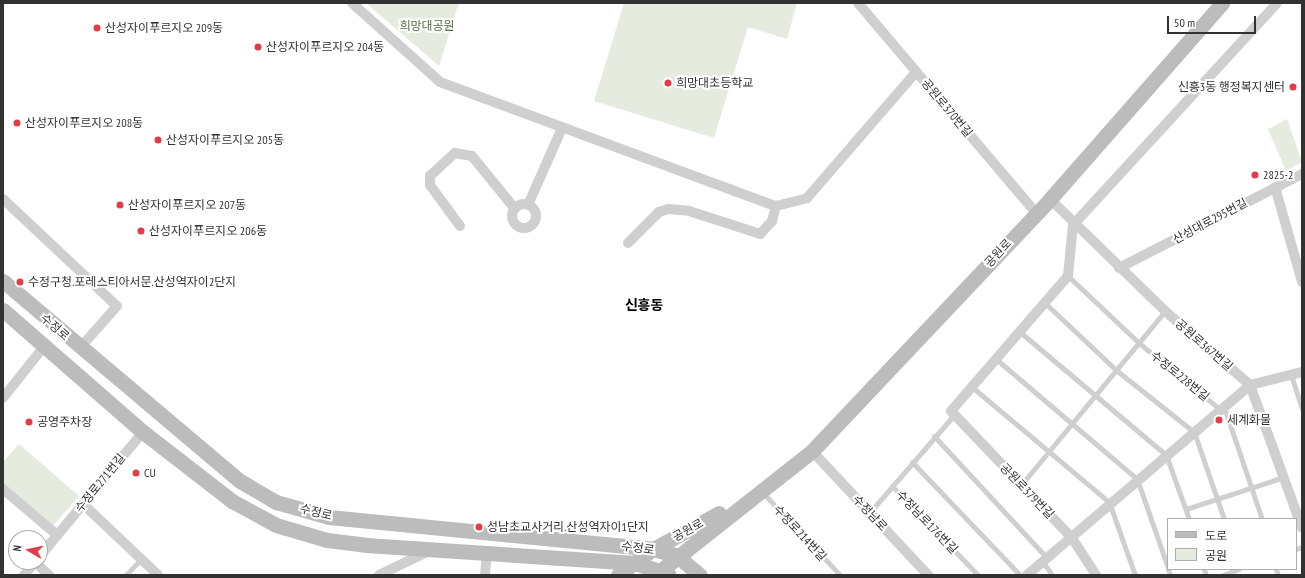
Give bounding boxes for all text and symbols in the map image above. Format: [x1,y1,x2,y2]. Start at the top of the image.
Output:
scale bar [1169,8,1258,34]
text: 50 m [1174,15,1195,30]
park label: 희망대공원 [399,19,455,33]
place label: 산성자이푸르지오 209동 [105,21,223,35]
marker: 산성자이푸르지오 209동 [92,23,102,33]
place label: 산성자이푸르지오 204동 [266,40,384,54]
marker: 산성자이푸르지오 204동 [253,42,263,52]
place label: 희망대초등학교 [676,76,753,90]
street label: 공원로370번길 [919,76,975,140]
marker: 희망대초등학교 [663,78,673,88]
place label: 신흥3동 행정복지센터 [1178,80,1285,94]
marker: 신흥3동 행정복지센터 [1288,82,1298,92]
place label: 산성자이푸르지오 208동 [25,116,143,130]
marker: 산성자이푸르지오 208동 [12,118,22,128]
place label: 산성자이푸르지오 205동 [166,133,284,147]
marker: 산성자이푸르지오 205동 [153,135,163,145]
place label: 2825-2 [1263,168,1293,182]
marker: 2825-2 [1250,170,1260,180]
street label: 산성대로295번길 [1170,195,1250,247]
place label: 산성자이푸르지오 207동 [128,198,246,212]
marker: 산성자이푸르지오 207동 [115,200,125,210]
place label: 산성자이푸르지오 206동 [149,224,267,238]
marker: 산성자이푸르지오 206동 [136,226,146,236]
street label: 공원로 [981,236,1015,270]
place label: 수정구청.포레스티아서문.산성역자이2단지 [28,275,236,289]
marker: 수정구청.포레스티아서문.산성역자이2단지 [15,277,25,287]
district label: 신흥동 [625,297,663,313]
street label: 수정로 [38,311,72,343]
street label: 공원로367번길 [1172,316,1236,374]
street label: 수정로228번길 [1148,348,1212,404]
place label: 세계화물 [1227,413,1271,427]
place label: 공영주차장 [37,415,92,429]
marker: 세계화물 [1214,415,1224,425]
marker: 공영주차장 [24,417,34,427]
street label: 수정로271번길 [72,451,128,515]
street label: 공원로379번길 [997,460,1057,522]
place label: CU [144,466,156,480]
marker: CU [131,468,141,478]
street label: 수정남로176번길 [893,487,961,557]
street label: 수정남로 [850,492,890,534]
street label: 수정로 [298,501,334,523]
street label: 수정로214번길 [770,502,830,564]
street label: 공원로 [670,516,706,544]
legend [1167,518,1297,570]
place label: 성남초교사거리.산성역자이1단지 [487,520,649,534]
marker: 성남초교사거리.산성역자이1단지 [474,522,484,532]
text: 도로 [1205,528,1227,543]
north arrow [8,530,48,570]
street label: 수정로 [621,539,655,557]
text: N [10,544,25,552]
text: 공원 [1205,548,1227,563]

